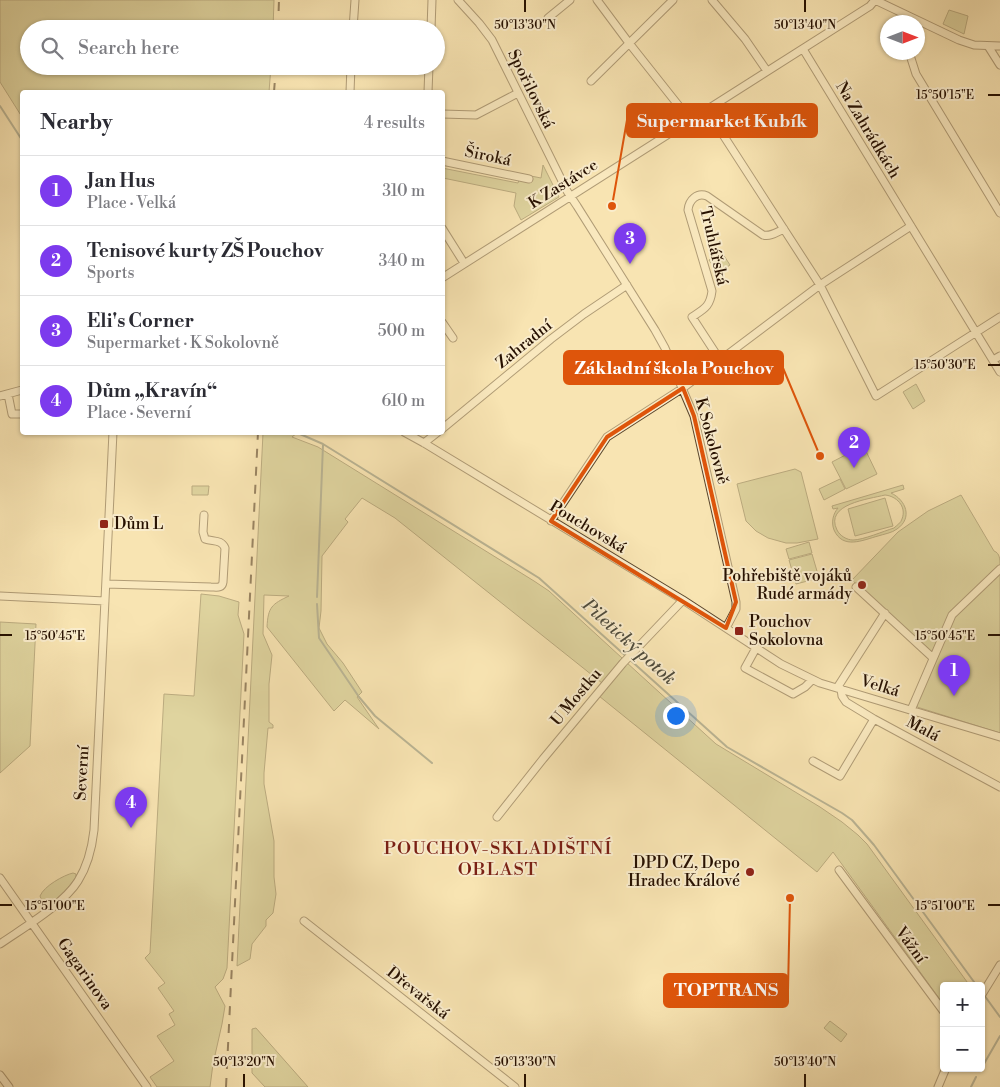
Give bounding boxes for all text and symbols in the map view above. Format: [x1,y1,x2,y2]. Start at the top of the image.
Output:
north arrow [880,15,925,60]
text: 50°13'30"N [494,18,556,33]
text: 50°13'40"N [774,18,836,33]
search box [20,20,445,75]
icon: search [38,34,66,62]
text: Search here [78,36,179,60]
street label: Spořilovská [503,46,559,133]
street label: Na Zahrádkách [831,78,905,183]
text: 15°50'15"E [916,88,974,103]
callout: Supermarket Kubík [627,104,817,137]
text: Nearby [40,110,113,136]
text: Supermarket Kubík [637,110,808,133]
text: 4 results [364,113,425,133]
street label: Široká [463,139,514,171]
street label: K Zastávce [525,155,601,213]
text: Jan Hus [87,169,155,193]
text: 1 [52,181,60,201]
text: 310 m [382,181,425,201]
text: Place · Velká [87,193,176,213]
street label: Truhlářská [695,205,733,288]
pin: 3 [614,223,646,264]
text: Tenisové kurty ZŠ Pouchov [87,239,324,263]
text: 2 [51,251,61,271]
text: 340 m [378,251,425,271]
text: Sports [87,263,134,283]
text: Eli's Corner [87,309,194,333]
street label: Zahradní [492,315,557,373]
text: 3 [51,321,61,341]
text: 500 m [378,321,425,341]
text: Supermarket · K Sokolovně [87,333,279,353]
callout: Základní škola Pouchov [564,351,783,384]
text: Základní škola Pouchov [574,357,775,380]
text: 15°50'30"E [914,358,976,373]
text: Dům „Kravín“ [87,379,217,403]
text: 4 [51,391,61,411]
text: 610 m [381,391,425,411]
street label: K Sokolovně [691,395,733,487]
text: Place · Severní [87,403,191,423]
pin: 2 [838,427,870,468]
street label: Pouchovská [546,496,631,558]
place label: Dům L [114,514,164,534]
marker: Dům L [98,518,110,530]
place label: Pohřebiště vojáků Rudé armády [722,566,852,604]
marker: Pohřebiště vojáků Rudé armády [856,579,868,591]
water label: Piletický potok [577,593,681,690]
place label: Pouchov Sokolovna [749,612,824,650]
marker: Pouchov Sokolovna [733,625,745,637]
text: 15°50'45"E [25,629,85,644]
text: 15°50'45"E [915,629,975,644]
pin: 1 [938,655,970,696]
street label: U Mostku [546,664,606,730]
street label: Velká [857,670,903,702]
your location [663,703,689,729]
street label: Malá [903,712,944,746]
street label: Severní [71,744,93,801]
pin: 4 [115,787,147,828]
district label: POUCHOV-SKLADIŠTNÍ OBLAST [384,837,612,881]
place label: DPD CZ, Depo Hradec Králové [628,853,740,891]
marker: DPD CZ, Depo Hradec Králové [744,866,756,878]
text: 15°51'00"E [25,899,85,914]
text: 15°51'00"E [915,899,975,914]
street label: Vážní [890,922,931,968]
street label: Gagarinova [53,934,118,1014]
street label: Dřevařská [383,962,454,1024]
callout: TOPTRANS [664,974,788,1007]
text: TOPTRANS [674,979,778,1002]
map controls [940,982,985,1072]
button: + [940,982,985,1027]
button: − [940,1027,985,1072]
text: 50°13'20"N [213,1055,275,1070]
text: 50°13'30"N [494,1055,556,1070]
text: 50°13'40"N [774,1055,836,1070]

